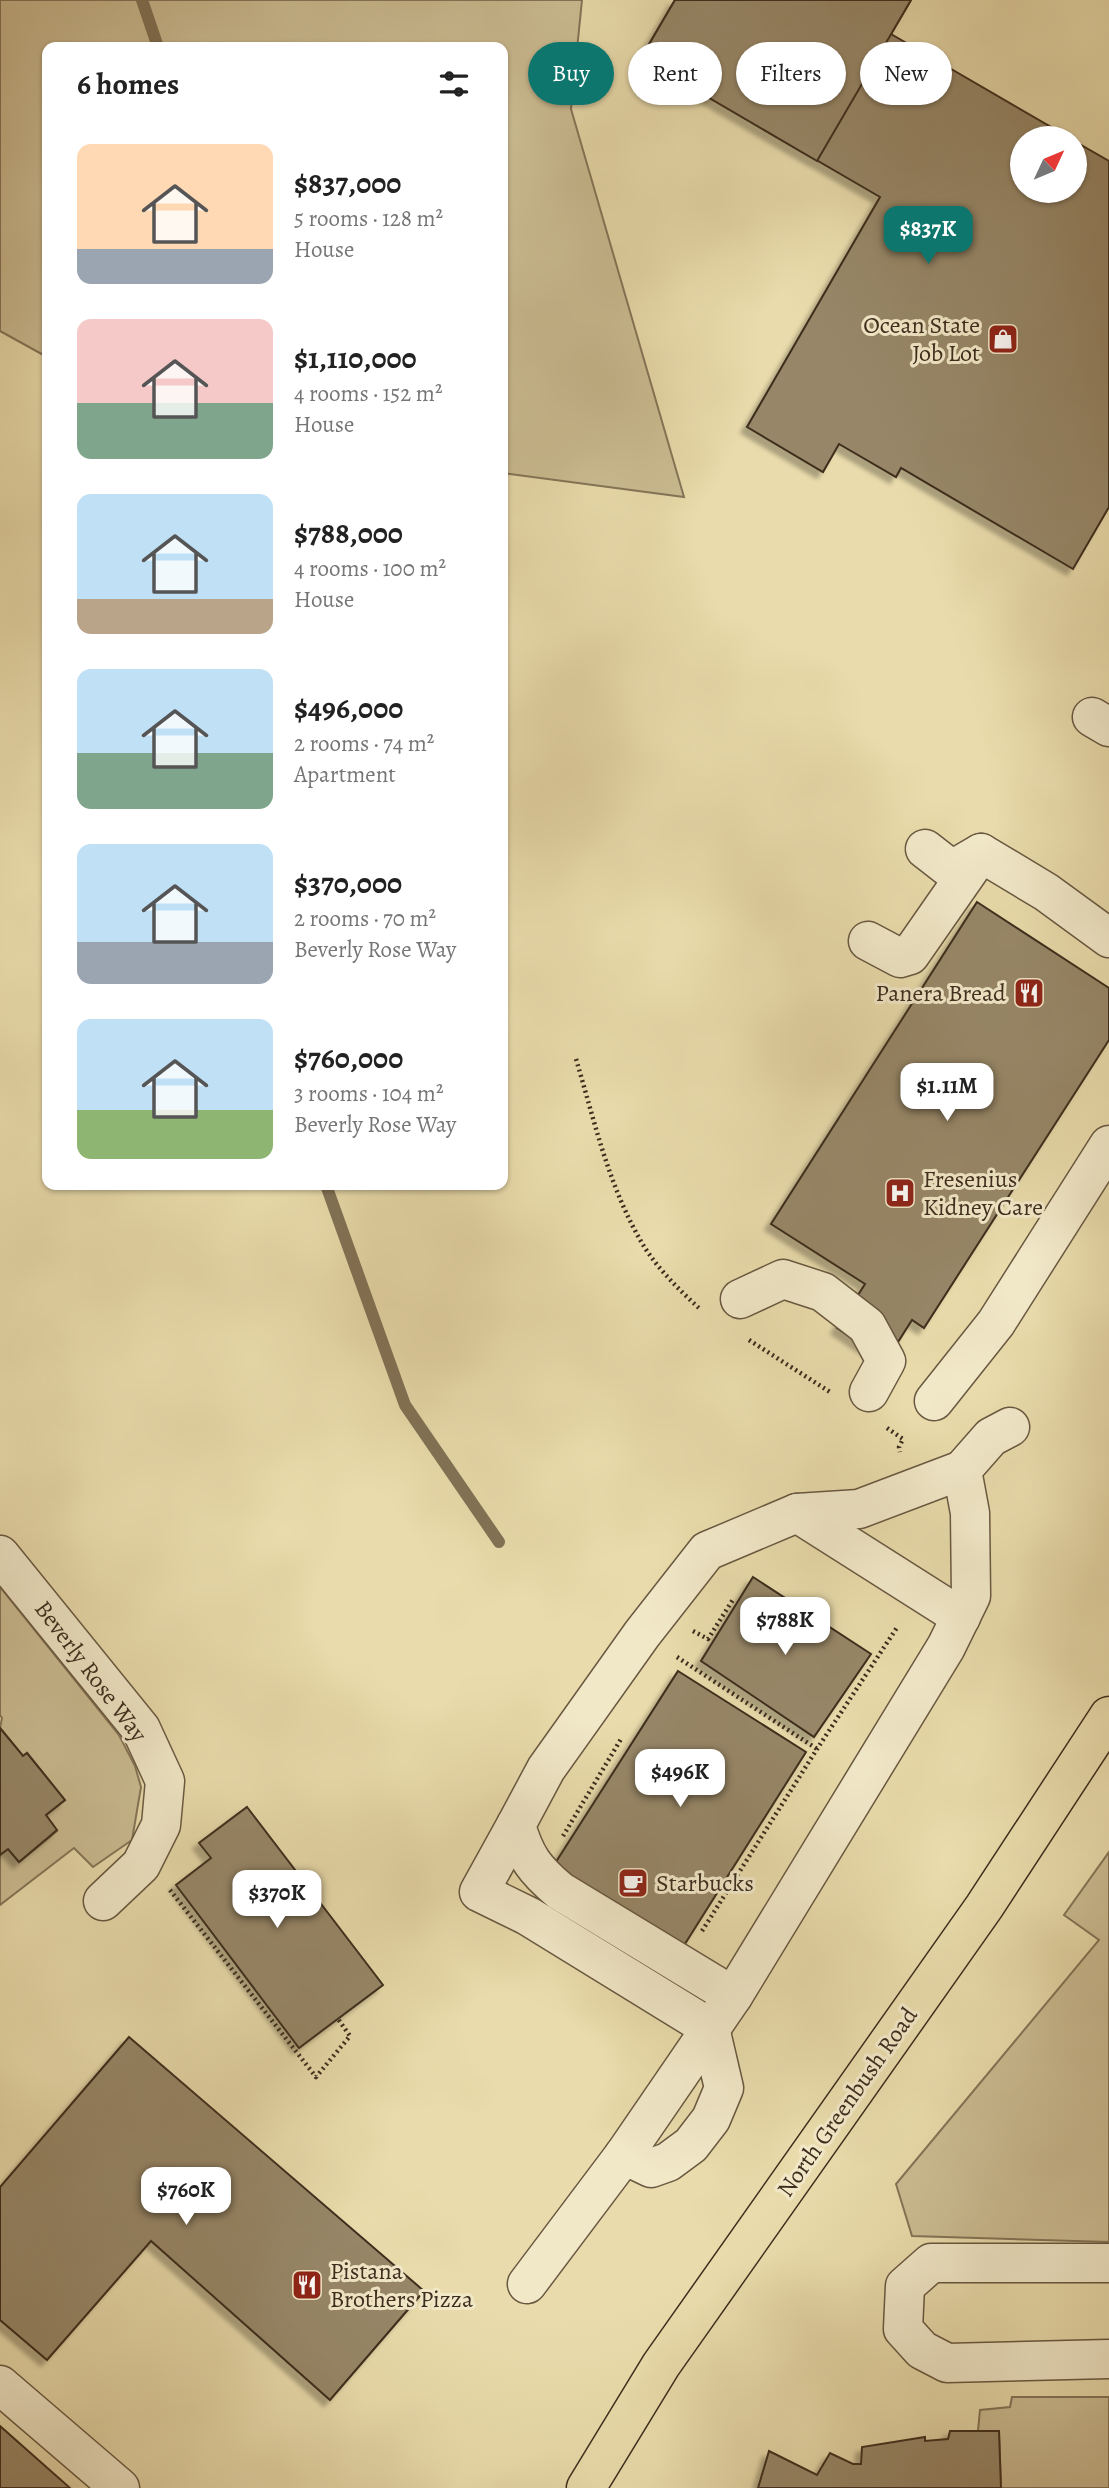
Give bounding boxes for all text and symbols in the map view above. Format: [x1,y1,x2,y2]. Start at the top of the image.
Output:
chip: Buy [528,42,614,105]
chip: Rent [628,42,722,105]
chip: Filters [736,42,846,105]
chip: New [860,42,952,105]
text: 6 homes [77,64,179,104]
icon: filters [435,65,473,103]
north arrow [1010,126,1087,203]
map controls [1010,126,1087,203]
text: $837,000 [294,163,401,203]
icon: home [133,172,217,256]
text: 5 rooms · 128 m² [294,203,443,234]
pin: $837K [879,206,977,266]
text: $837K [900,213,956,244]
text: House [294,234,354,265]
place label: Ocean State Job Lot [863,309,980,369]
shop icon: Ocean State Job Lot [986,322,1020,356]
text: $1,110,000 [294,338,417,378]
icon: home [133,347,217,431]
text: 4 rooms · 152 m² [294,378,442,409]
text: House [294,409,354,440]
text: $788,000 [294,513,403,553]
icon: home [133,522,217,606]
text: 4 rooms · 100 m² [294,553,446,584]
text: House [294,584,354,615]
text: $496,000 [294,688,403,728]
icon: home [133,697,217,781]
text: 2 rooms · 74 m² [294,728,434,759]
text: Apartment [294,759,396,790]
text: $370,000 [294,863,402,903]
icon: home [133,872,217,956]
text: 2 rooms · 70 m² [294,903,436,934]
text: Beverly Rose Way [294,934,456,965]
restaurant icon: Panera Bread [1012,976,1046,1010]
place label: Panera Bread [875,977,1006,1009]
text: $760,000 [294,1038,403,1078]
icon: home [133,1047,217,1131]
pin: $1.11M [890,1064,1004,1123]
text: $1.11M [916,1070,978,1101]
text: 3 rooms · 104 m² [294,1078,443,1109]
text: Beverly Rose Way [294,1109,456,1140]
place label: Fresenius Kidney Care [923,1163,1043,1223]
hospital icon: Fresenius Kidney Care [883,1176,917,1210]
street label: Beverly Rose Way [27,1594,155,1748]
pin: $788K [736,1598,834,1657]
text: $788K [756,1604,814,1635]
pin: $496K [631,1750,729,1809]
text: $496K [651,1756,709,1787]
cafe icon: Starbucks [616,1866,650,1900]
place label: Starbucks [656,1867,754,1899]
pin: $370K [228,1870,326,1930]
text: $370K [248,1877,306,1908]
street label: North Greenbush Road [769,2001,925,2203]
pin: $760K [137,2168,235,2227]
text: $760K [157,2174,215,2205]
place label: Pistana Brothers Pizza [330,2255,474,2315]
restaurant icon: Pistana Brothers Pizza [290,2268,324,2302]

